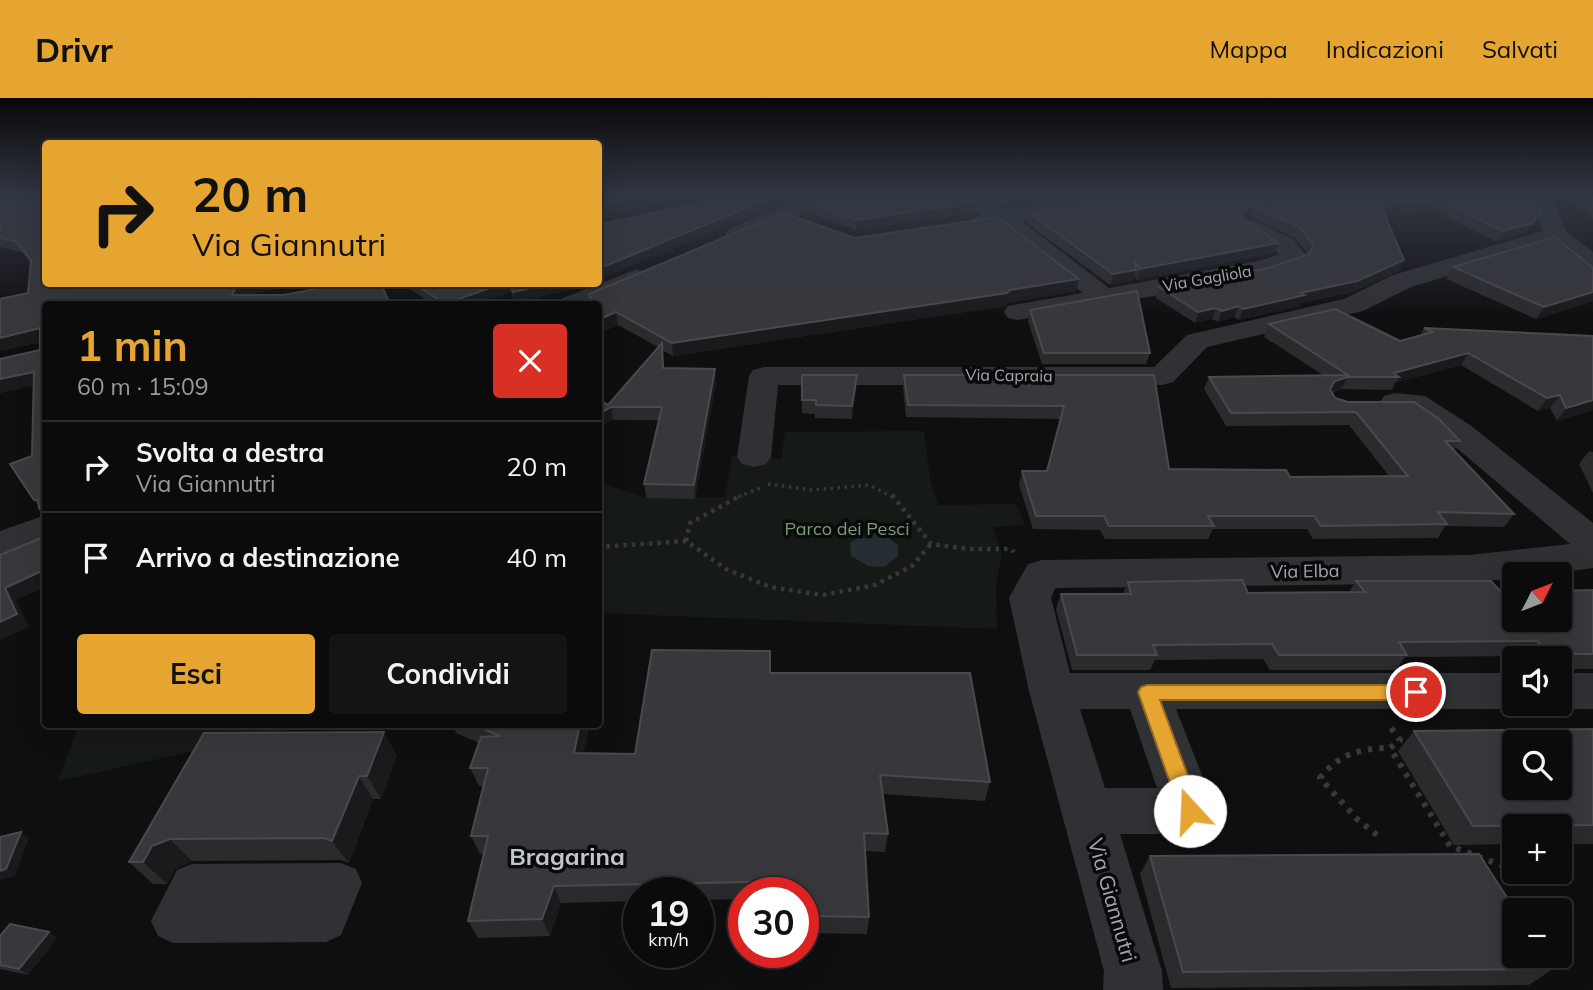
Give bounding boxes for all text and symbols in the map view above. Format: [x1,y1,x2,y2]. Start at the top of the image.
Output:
text: Drivr [35,29,113,70]
text: Mappa [1209,34,1288,64]
text: Indicazioni [1326,34,1444,64]
text: Salvati [1482,34,1558,64]
text: 20 m [192,163,308,224]
icon: right [77,168,168,259]
text: Via Giannutri [192,224,386,264]
street label: Via Gagliola [1161,260,1253,296]
text: 1 min [77,319,188,372]
button: close [493,324,567,398]
street label: Via Capraia [965,364,1053,386]
text: 60 m · 15:09 [77,372,209,401]
text: Svolta a destra [136,436,324,469]
icon: right [77,448,115,486]
text: 20 m [506,450,567,483]
text: Via Giannutri [136,469,276,498]
park label: Parco dei Pesci [784,517,910,540]
icon: arrive [77,539,115,577]
text: Arrivo a destinazione [136,541,400,574]
text: 40 m [506,541,567,574]
street label: Via Elba [1270,559,1340,583]
north arrow [1502,562,1572,632]
map controls [1502,562,1572,968]
button: Esci [77,634,315,714]
button: Condividi [329,634,567,714]
button: sound [1502,646,1572,716]
pin [1386,662,1446,722]
icon: arrive [1397,673,1435,711]
button: search [1502,730,1572,800]
position arrow [1153,774,1227,848]
button: + [1502,814,1572,884]
street label: Via Giannutri [1083,835,1143,965]
district label: Bragarina [509,841,625,871]
speed limit sign: 30 [728,877,819,968]
text: 19 [647,891,690,935]
button: − [1502,898,1572,968]
text: km/h [648,928,689,951]

